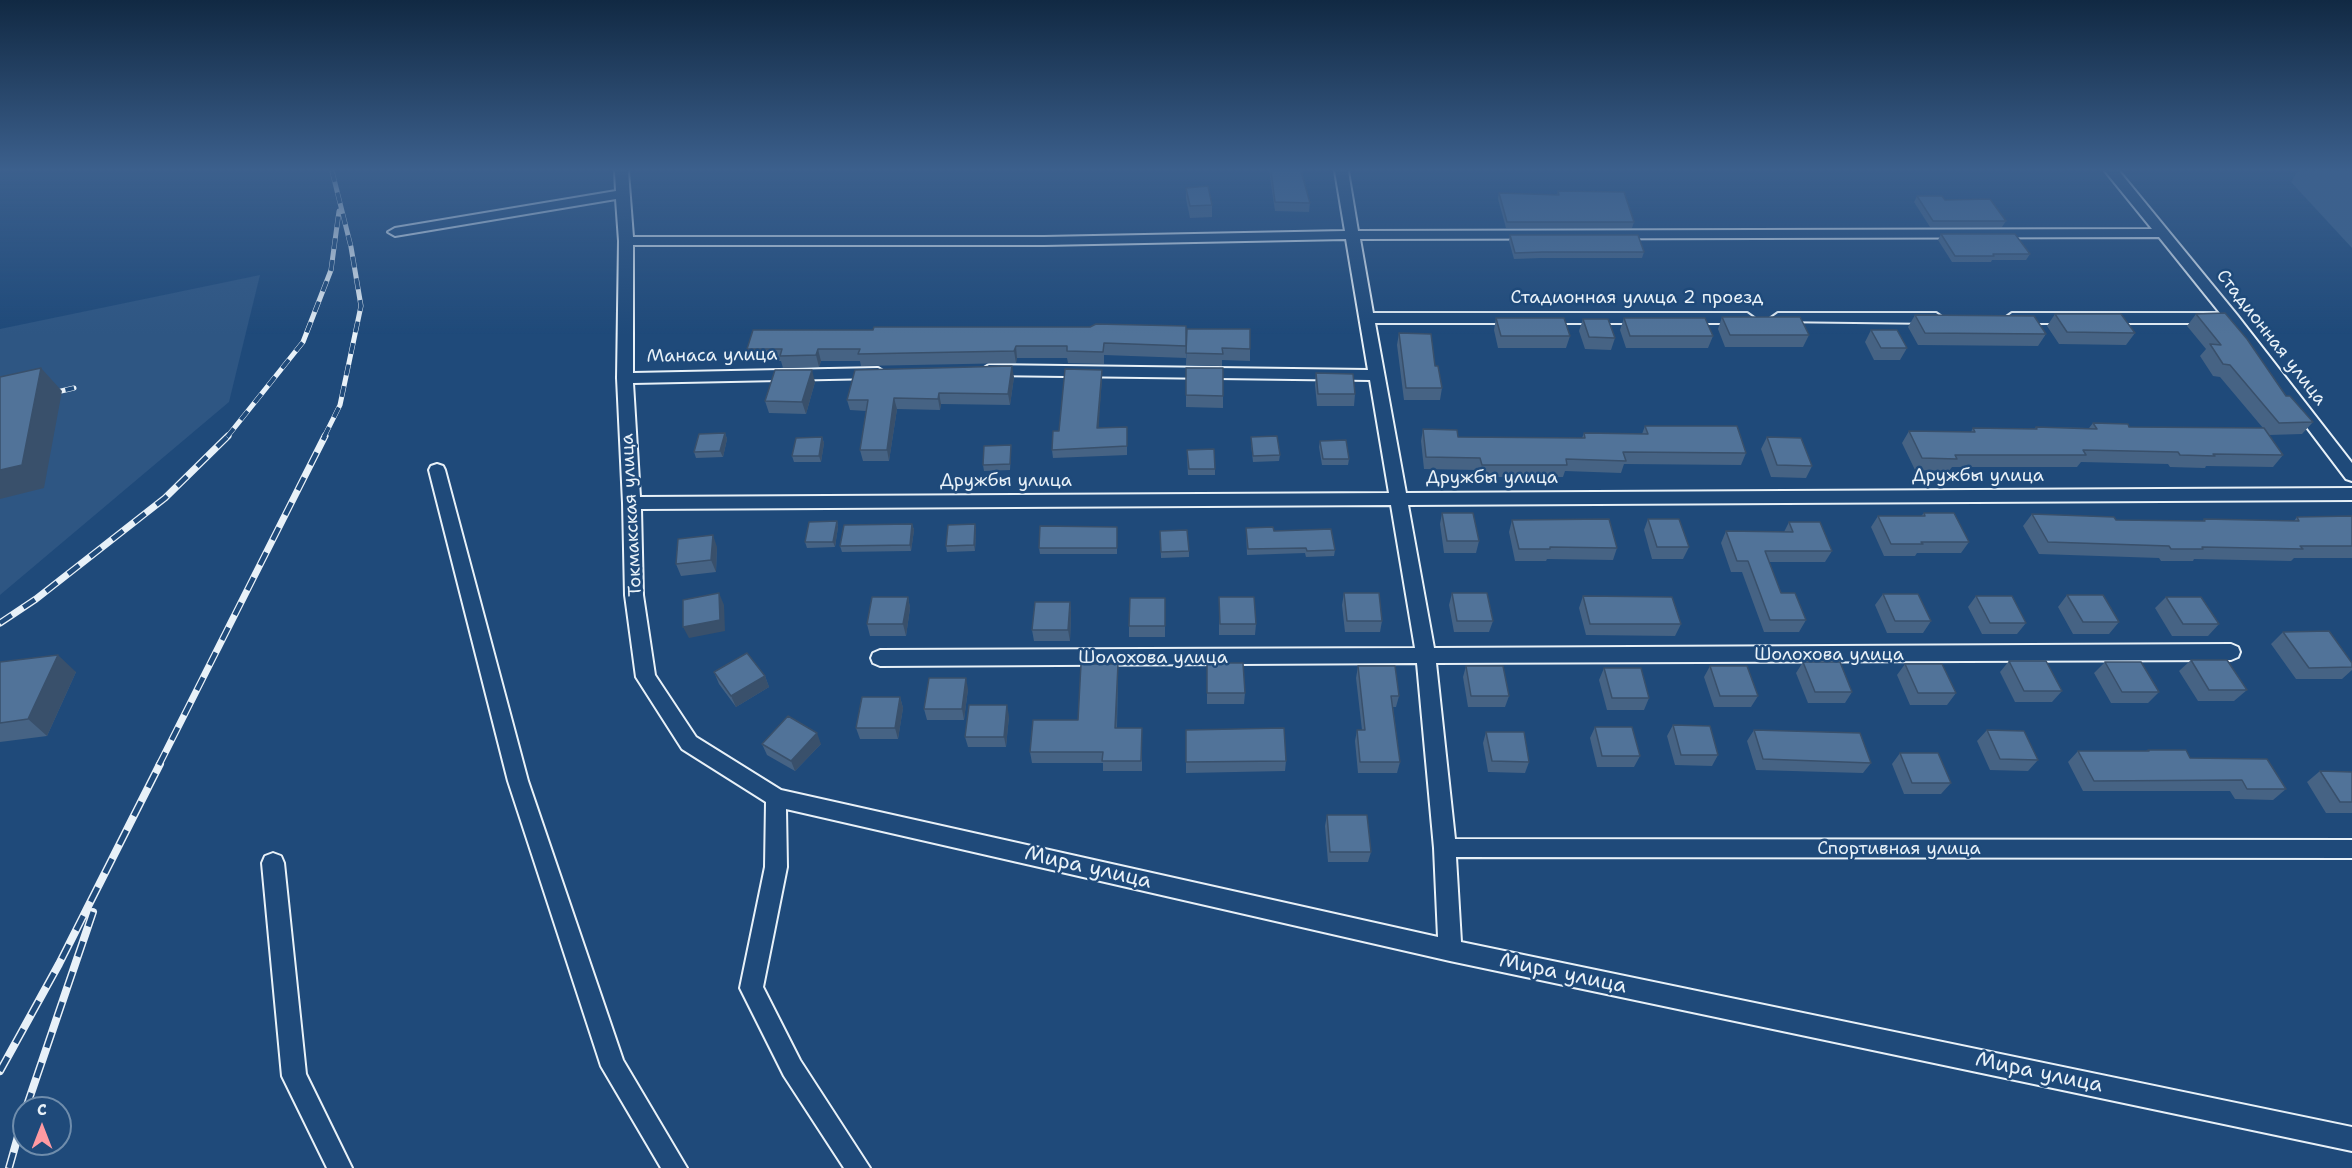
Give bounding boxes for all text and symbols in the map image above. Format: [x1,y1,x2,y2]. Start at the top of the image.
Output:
street label: Стадионная улица [2211,266,2331,410]
street label: Стадионная улица 2 проезд [1511,287,1763,309]
street label: Манаса улица [646,344,778,368]
street label: Токмакская улица [617,433,647,597]
street label: Дружбы улица [1912,465,2044,487]
street label: Дружбы улица [1426,467,1558,489]
street label: Дружбы улица [940,470,1072,492]
street label: Шолохова улица [1754,644,1904,666]
street label: Шолохова улица [1078,647,1228,669]
street label: Спортивная улица [1817,838,1981,860]
street label: Мира улица [1022,841,1154,895]
street label: Мира улица [1497,948,1629,1000]
street label: Мира улица [1973,1047,2105,1099]
north arrow [12,1096,72,1156]
text: С [37,1099,47,1120]

